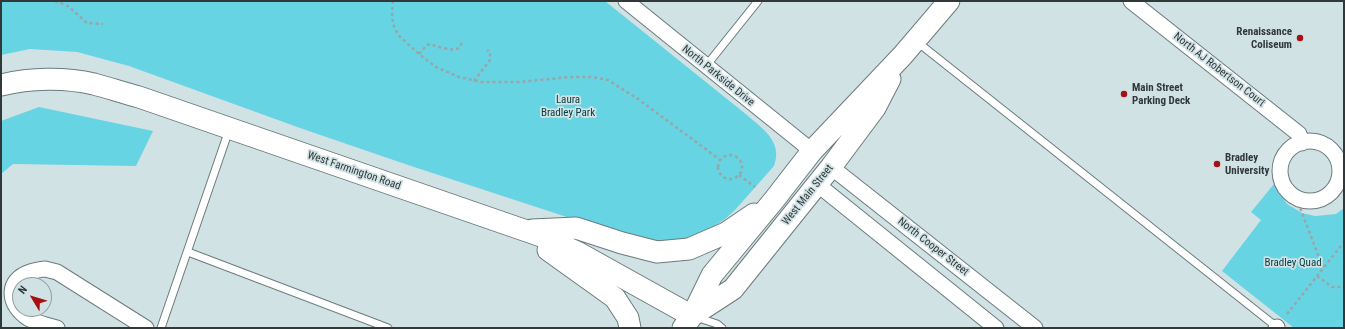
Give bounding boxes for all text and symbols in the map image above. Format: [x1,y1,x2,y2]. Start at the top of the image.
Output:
place label: Renaissance Coliseum [1236,25,1292,51]
street label: North AJ Robertson Court [1171,30,1267,110]
marker: Renaissance Coliseum [1295,33,1305,43]
street label: North Parkside Drive [679,43,757,109]
place label: Main Street Parking Deck [1132,81,1190,107]
marker: Main Street Parking Deck [1119,89,1129,99]
park label: Laura Bradley Park [541,93,595,119]
street label: West Farmington Road [305,149,403,193]
place label: Bradley University [1225,151,1269,177]
marker: Bradley University [1212,159,1222,169]
street label: West Main Street [780,162,836,228]
street label: North Cooper Street [895,215,971,279]
park label: Bradley Quad [1264,256,1322,270]
north arrow [12,277,52,317]
text: N [16,283,30,297]

